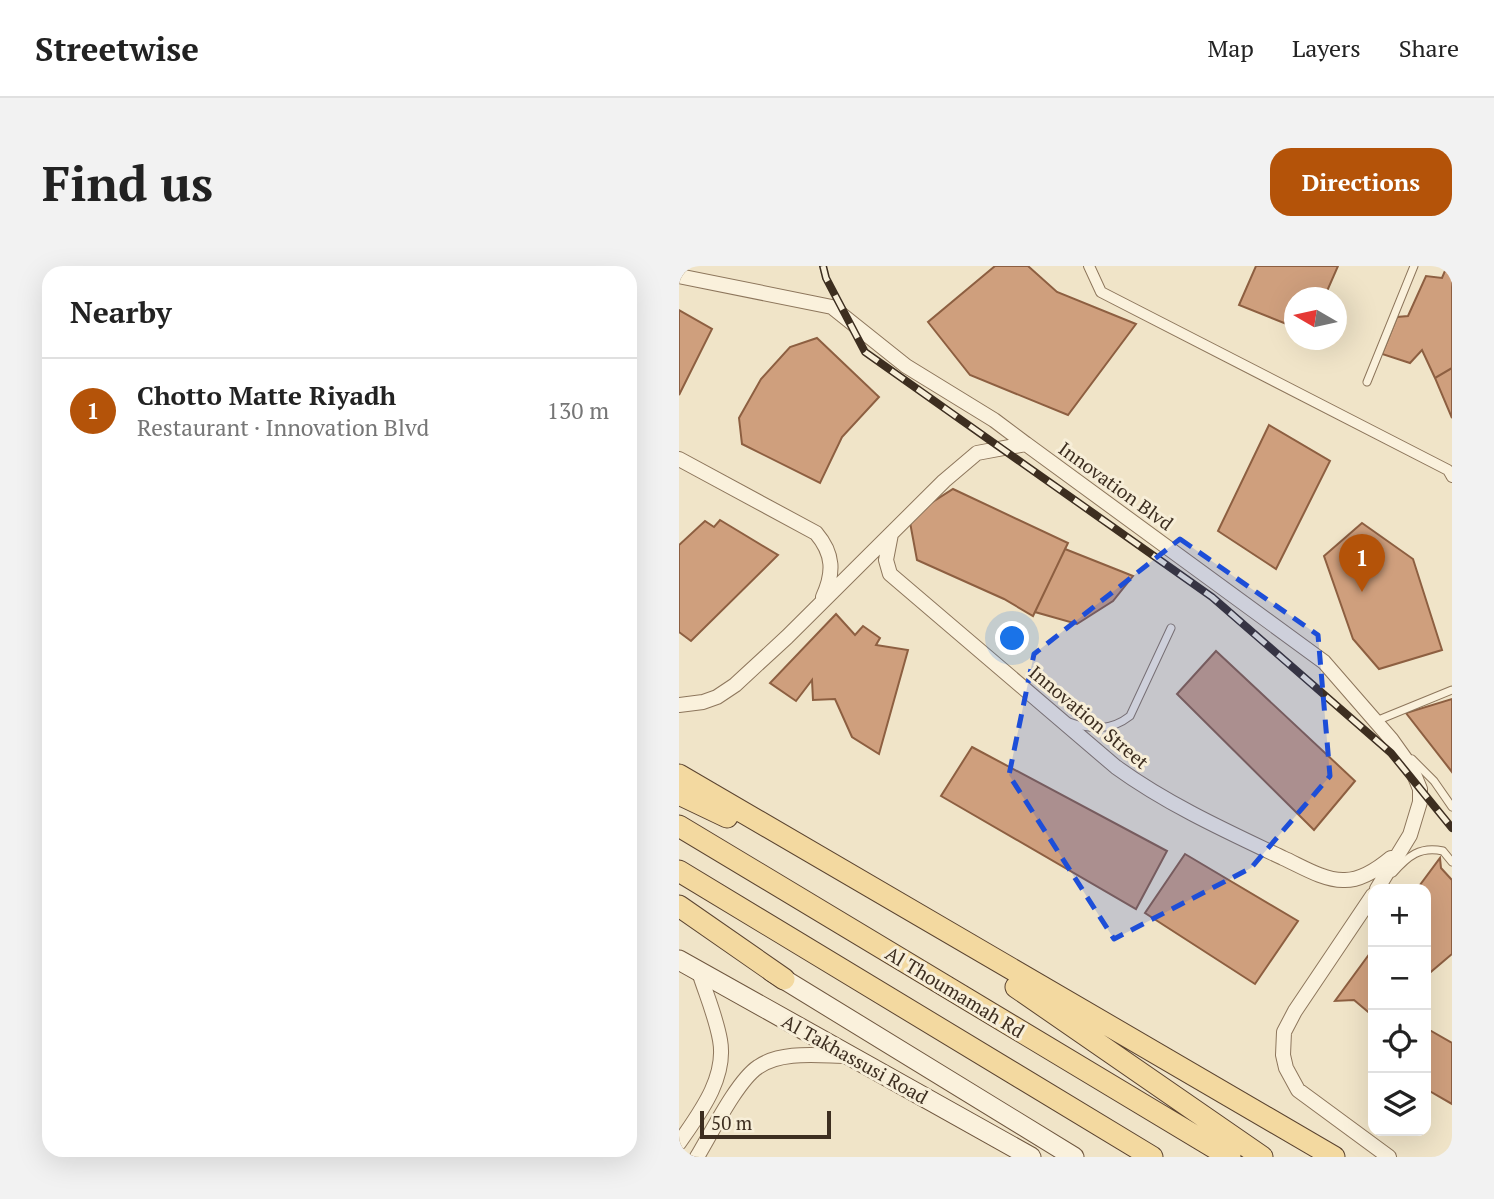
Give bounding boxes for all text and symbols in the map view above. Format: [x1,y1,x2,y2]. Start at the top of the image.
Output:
text: Streetwise [35,27,199,70]
text: Map [1207,32,1254,64]
text: Layers [1292,32,1361,64]
text: Share [1399,32,1459,64]
button: Directions [1270,148,1452,216]
text: Find us [42,150,213,215]
north arrow [1284,287,1347,350]
text: Nearby [70,292,172,332]
text: Chotto Matte Riyadh [137,378,396,412]
text: 1 [87,395,100,426]
text: 130 m [547,395,609,426]
text: Restaurant · Innovation Blvd [137,412,429,443]
street label: Innovation Blvd [1054,436,1179,536]
pin: 1 [1339,534,1385,592]
your location [995,621,1029,655]
street label: Innovation Street [1024,659,1154,774]
map controls [1368,884,1431,1136]
button: + [1368,884,1431,947]
street label: Al Thoumamah Rd [881,940,1030,1043]
button: − [1368,947,1431,1010]
street label: Al Takhassusi Road [778,1008,933,1109]
button: locate [1368,1010,1431,1073]
button: layers [1368,1073,1431,1136]
scale bar [700,1108,831,1140]
text: 50 m [711,1110,752,1135]

